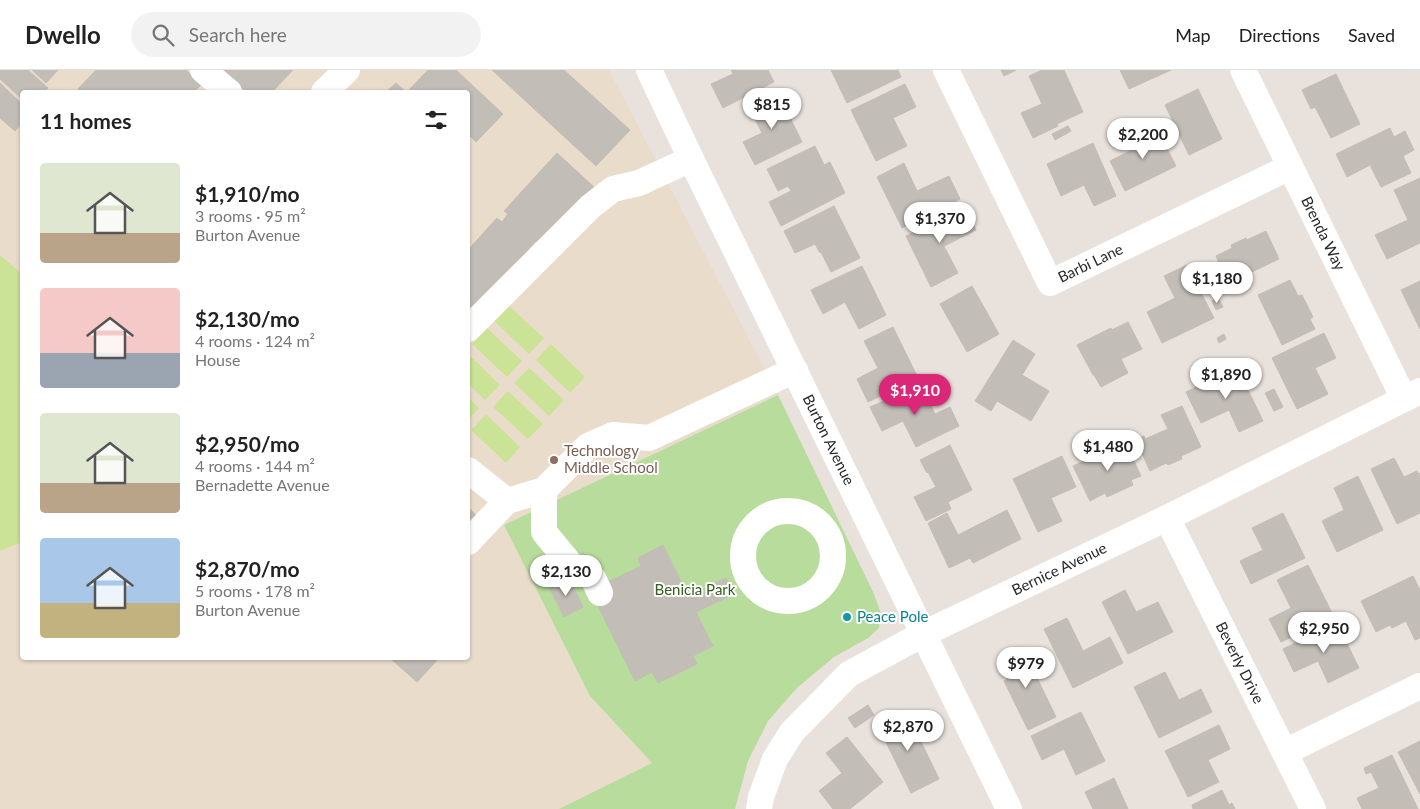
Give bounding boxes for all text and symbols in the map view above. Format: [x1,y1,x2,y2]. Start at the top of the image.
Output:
search box [131,12,481,57]
text: Dwello [25,20,101,49]
icon: search [149,21,177,49]
text: Search here [189,23,287,46]
text: Map [1175,24,1211,46]
text: Directions [1239,24,1320,46]
text: Saved [1348,24,1395,46]
pin: $815 [742,88,802,130]
text: $815 [753,94,791,113]
icon: filters [422,106,450,134]
text: 11 homes [40,108,131,133]
pin: $2,200 [1102,118,1184,160]
text: $2,200 [1118,124,1168,143]
text: $1,910/mo [195,181,300,206]
icon: home [80,183,140,243]
street label: Brenda Way [1298,193,1350,273]
pin: $1,370 [899,202,981,244]
text: 3 rooms · 95 m² [195,206,306,225]
text: $1,370 [915,208,965,227]
text: Burton Avenue [195,225,300,244]
street label: Barbi Lane [1055,239,1125,286]
pin: $1,180 [1176,262,1258,304]
text: $1,180 [1192,268,1242,287]
text: $2,130/mo [195,306,300,331]
icon: home [80,308,140,368]
text: 4 rooms · 124 m² [195,331,315,350]
text: House [195,350,240,369]
pin: $1,890 [1185,358,1267,400]
text: $1,890 [1201,364,1251,383]
pin: $1,910 [874,374,956,416]
text: $1,910 [890,380,940,399]
street label: Burton Avenue [800,391,859,488]
pin: $1,480 [1067,430,1149,472]
text: $2,950/mo [195,431,300,456]
icon: home [80,433,140,493]
text: $1,480 [1083,436,1133,455]
place label: Technology Middle School [564,441,658,476]
marker: Technology Middle School [548,454,560,466]
text: 4 rooms · 144 m² [195,456,315,475]
text: Bernadette Avenue [195,475,330,494]
street label: Bernice Avenue [1009,538,1109,598]
pin: $2,130 [525,554,607,597]
text: $2,870/mo [195,556,300,581]
icon: home [80,558,140,618]
text: $2,130 [541,561,591,580]
park label: Benicia Park [655,580,736,598]
text: 5 rooms · 178 m² [195,581,315,600]
text: Burton Avenue [195,600,300,619]
place label: Peace Pole [857,607,928,625]
marker: Peace Pole [841,611,853,623]
pin: $2,950 [1283,612,1365,654]
text: $2,950 [1299,618,1349,637]
street label: Beverly Drive [1213,619,1269,706]
pin: $979 [996,646,1056,689]
text: $979 [1007,653,1045,672]
pin: $2,870 [867,710,949,752]
text: $2,870 [883,716,933,735]

